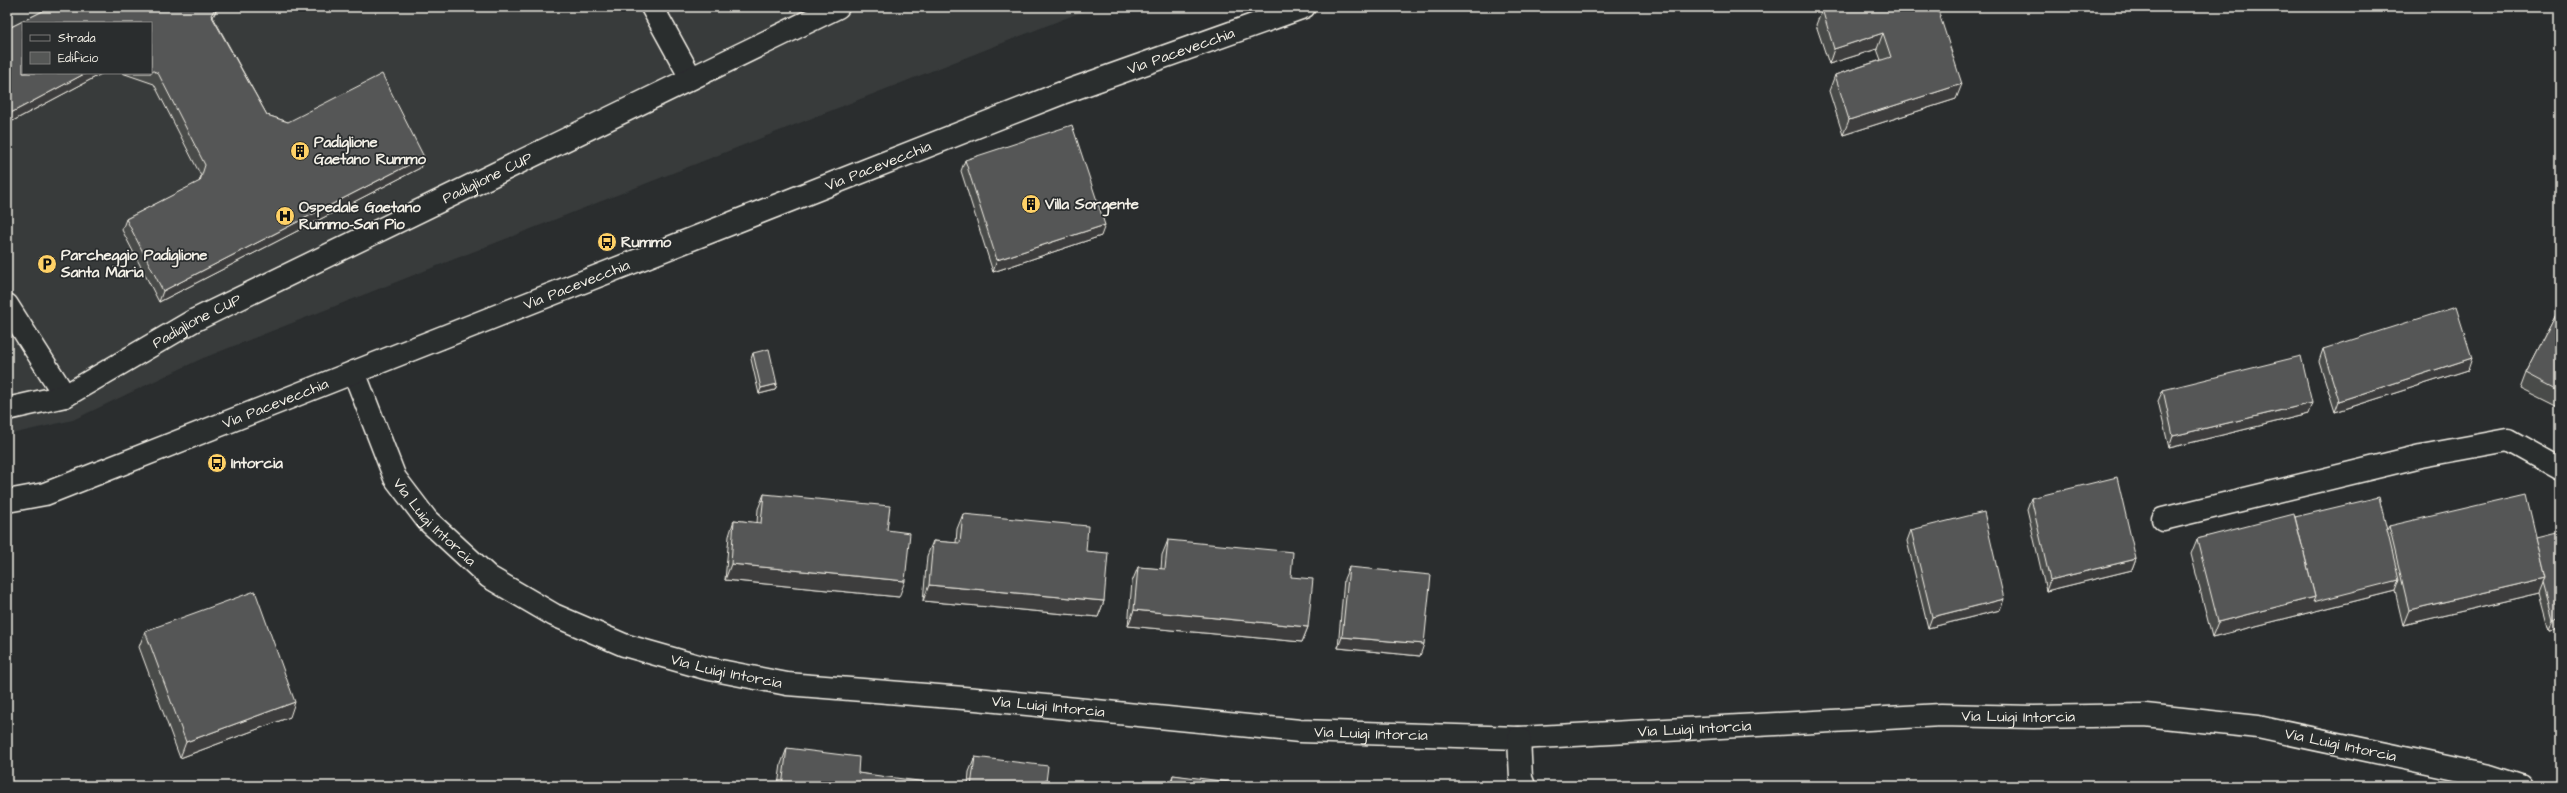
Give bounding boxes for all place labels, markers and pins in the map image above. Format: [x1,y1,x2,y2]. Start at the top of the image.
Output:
place label: Padiglione Gaetano Rummo [314,132,426,170]
building icon: Padiglione Gaetano Rummo [289,140,311,162]
building icon: Villa Sorgente [1020,193,1042,215]
place label: Villa Sorgente [1044,194,1139,217]
place label: Ospedale Gaetano Rummo-San Pio [299,197,421,235]
hospital icon: Ospedale Gaetano Rummo-San Pio [274,205,296,227]
bus stop icon: Rummo [596,231,618,253]
place label: Rummo [621,232,672,253]
place label: Parcheggio Padiglione Santa Maria [60,245,207,283]
parking icon: Parcheggio Padiglione Santa Maria [36,253,58,275]
bus stop icon: Intorcia [206,452,228,474]
place label: Intorcia [231,453,283,474]

